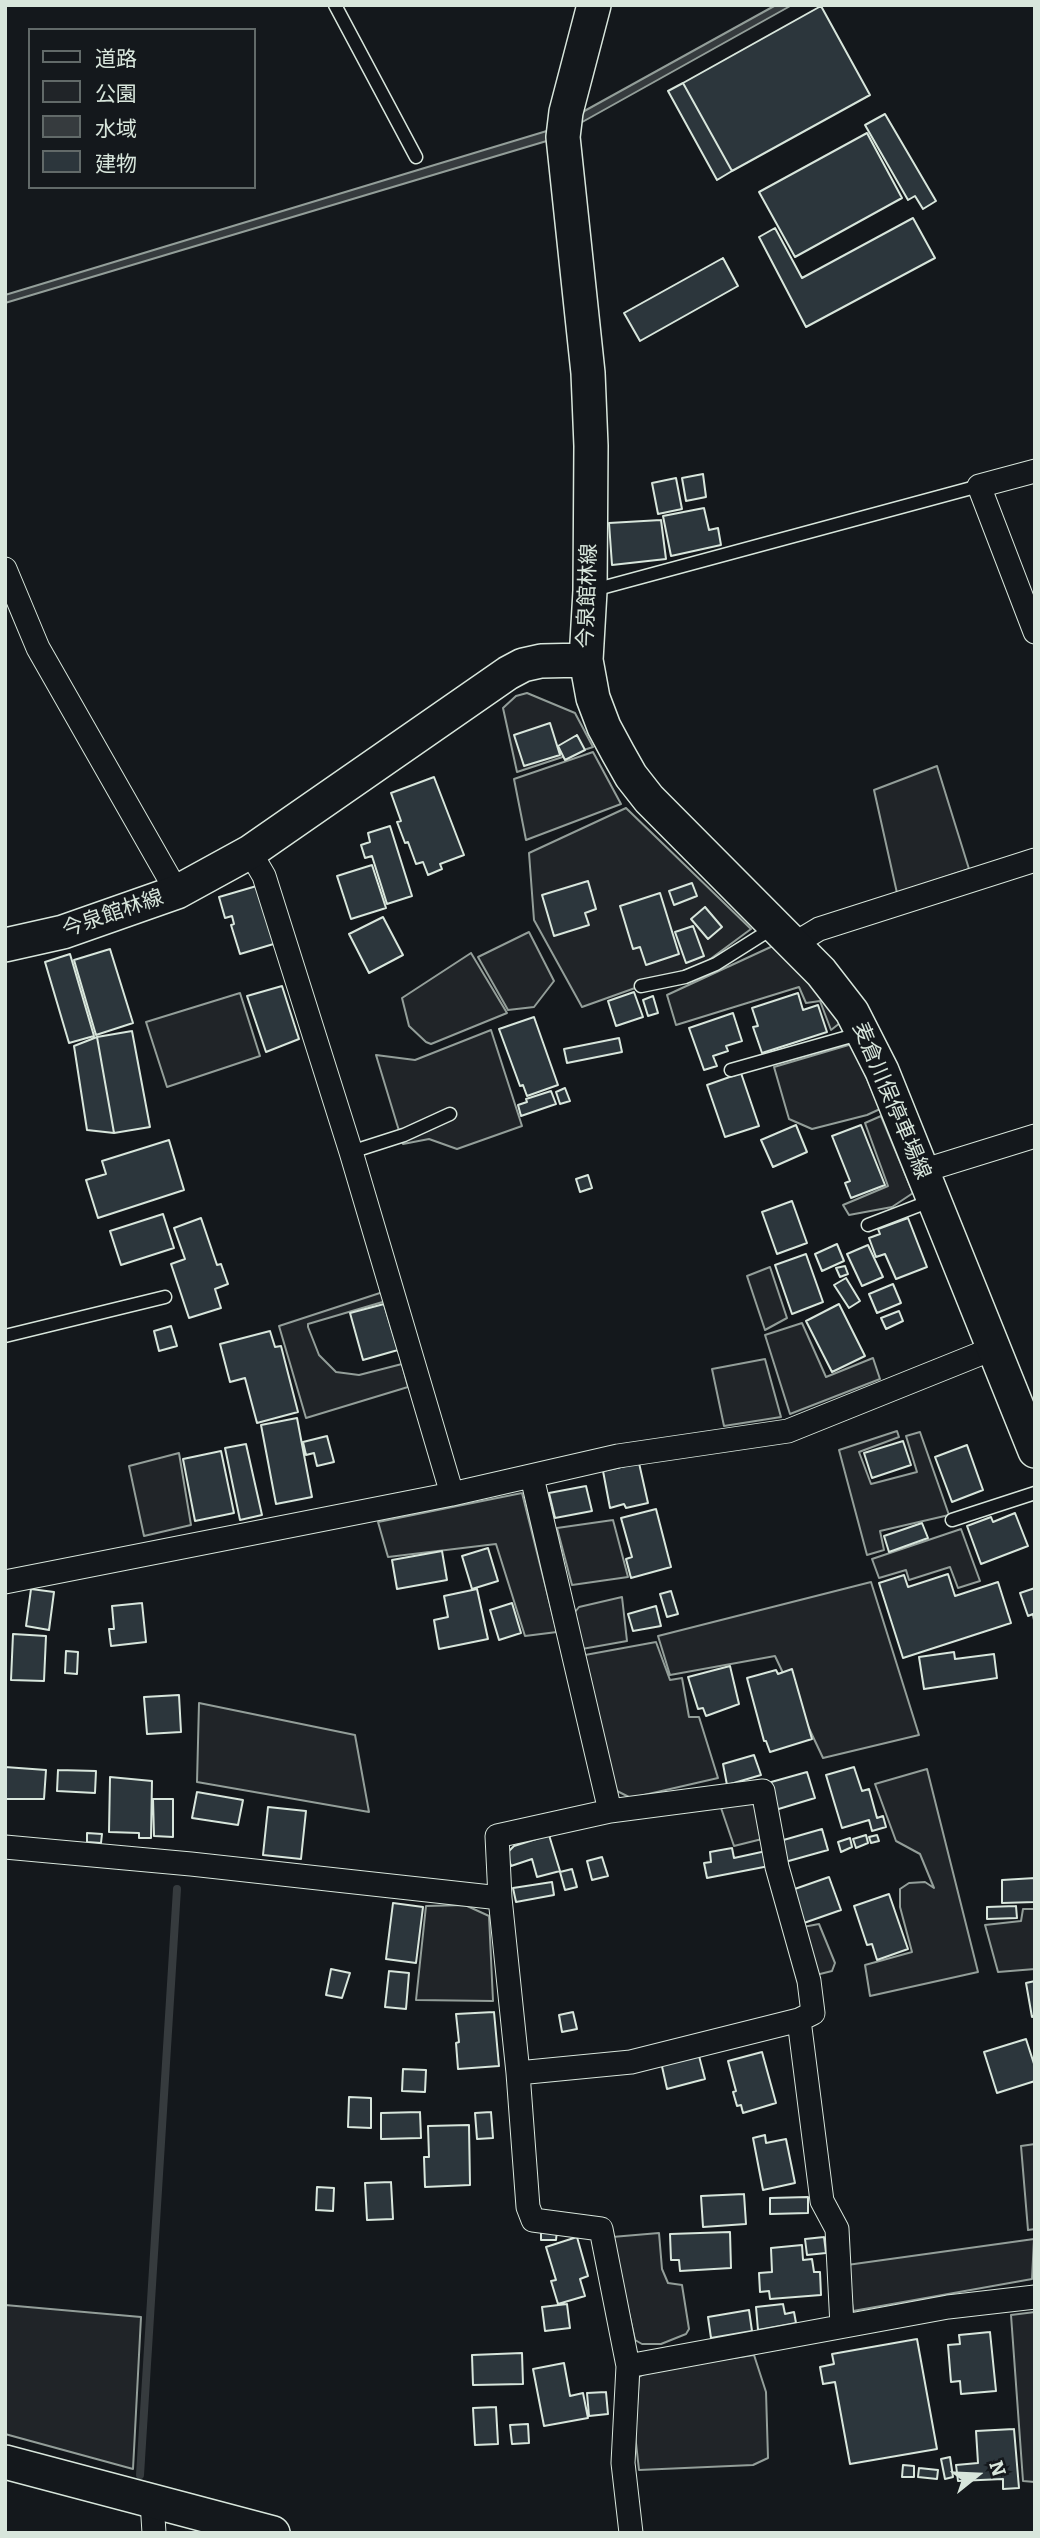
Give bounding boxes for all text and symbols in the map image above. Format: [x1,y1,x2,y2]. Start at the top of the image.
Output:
legend [28,28,256,189]
text: 道路 [95,46,137,72]
text: 公園 [95,81,137,107]
text: 水域 [95,116,137,142]
text: 建物 [95,151,137,177]
street label: 今泉館林線 [574,543,602,649]
street label: 今泉館林線 [59,885,167,943]
street label: 麦倉川俣停車場線 [847,1019,935,1183]
north arrow [942,2440,1012,2510]
text: N [984,2458,1011,2479]

